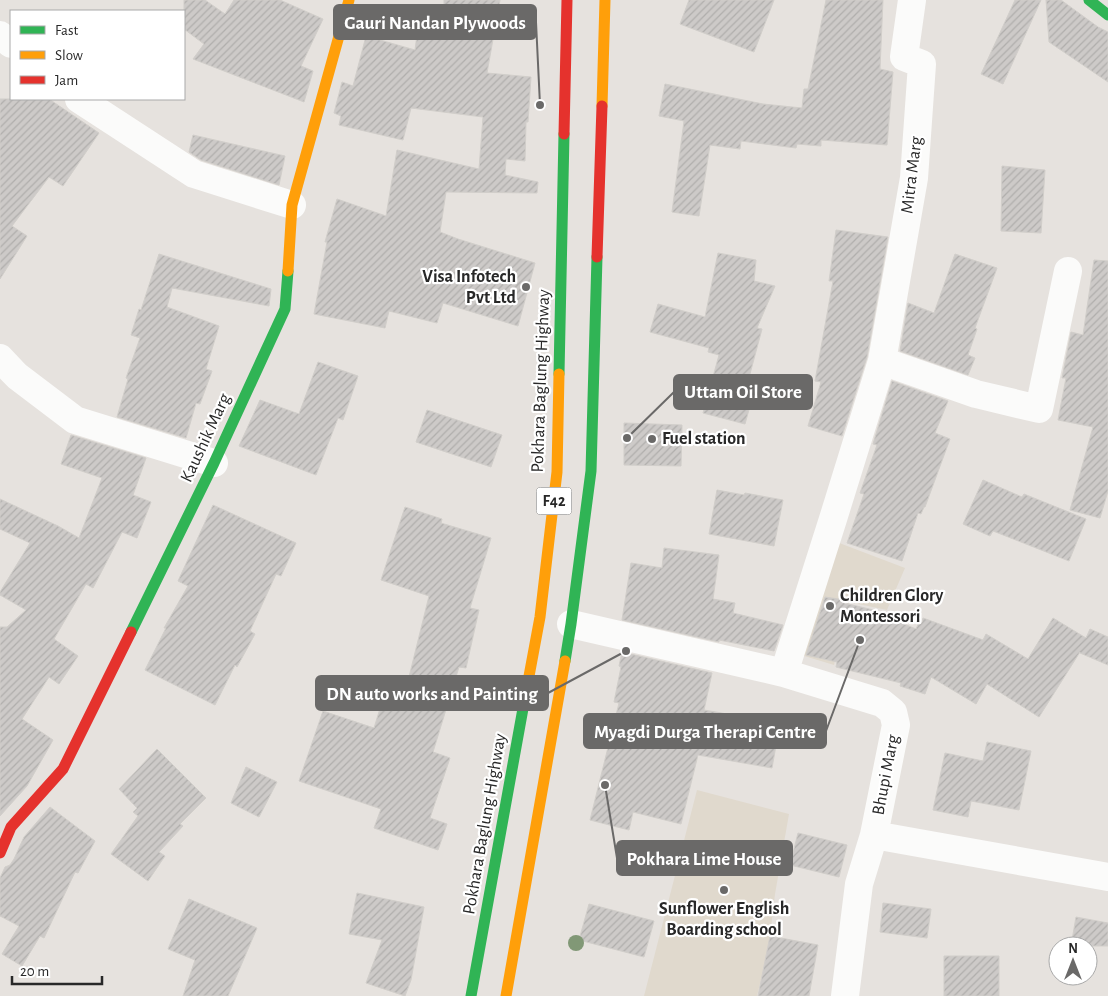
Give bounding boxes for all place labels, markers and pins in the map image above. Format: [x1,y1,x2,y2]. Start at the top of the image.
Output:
callout: Gauri Nandan Plywoods [334,5,536,39]
place label: Visa Infotech Pvt Ltd [422,268,517,307]
marker: Visa Infotech Pvt Ltd [520,281,532,293]
callout: Uttam Oil Store [674,375,812,409]
place label: Fuel station [662,430,746,448]
marker: Fuel station [646,433,658,445]
place label: Children Glory Montessori [840,587,944,626]
marker: Children Glory Montessori [824,600,836,612]
callout: DN auto works and Painting [316,676,548,710]
callout: Myagdi Durga Therapi Centre [584,714,826,748]
callout: Pokhara Lime House [617,841,792,875]
marker: Sunflower English Boarding school [718,884,730,896]
place label: Sunflower English Boarding school [659,900,789,939]

